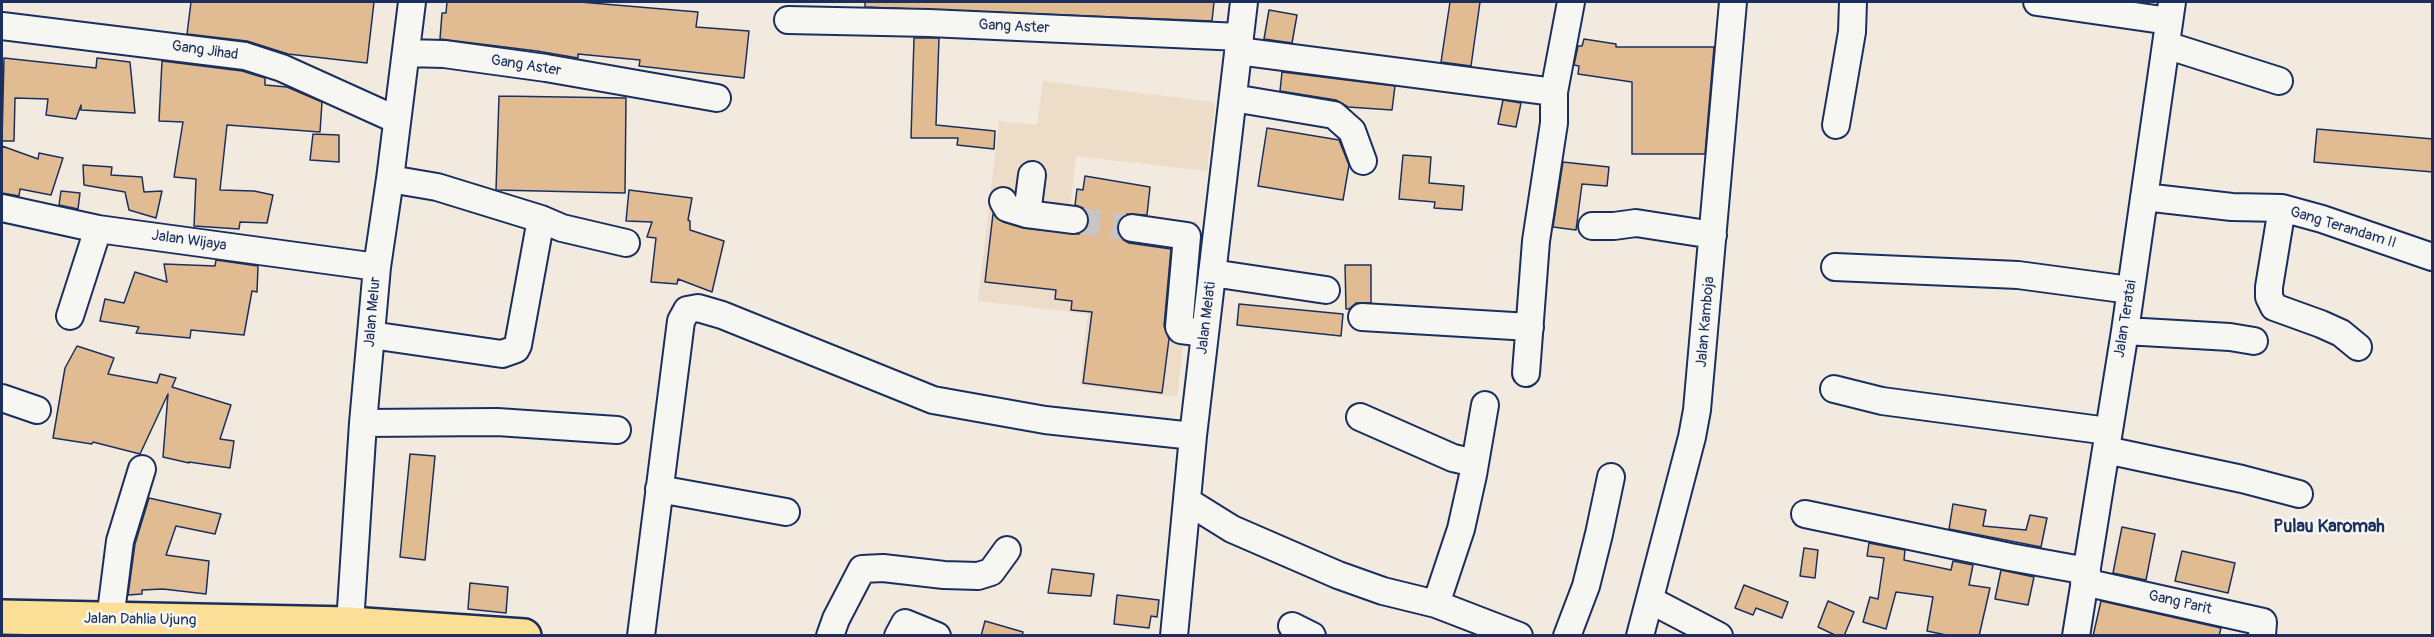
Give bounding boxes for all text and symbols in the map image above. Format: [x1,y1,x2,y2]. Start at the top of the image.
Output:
street label: Gang Aster [978,16,1050,38]
street label: Gang Jihad [171,37,239,65]
street label: Gang Aster [490,52,562,80]
street label: Gang Terandam II [2288,203,2398,253]
street label: Jalan Wijaya [150,227,228,255]
street label: Jalan Melur [361,276,385,348]
street label: Jalan Kamboja [1693,276,1719,368]
street label: Jalan Teratai [2111,279,2141,359]
street label: Jalan Melati [1194,281,1220,355]
district label: Pulau Karomah [2273,516,2385,538]
street label: Gang Parit [2147,587,2213,619]
street label: Jalan Dahlia Ujung [84,610,196,630]

